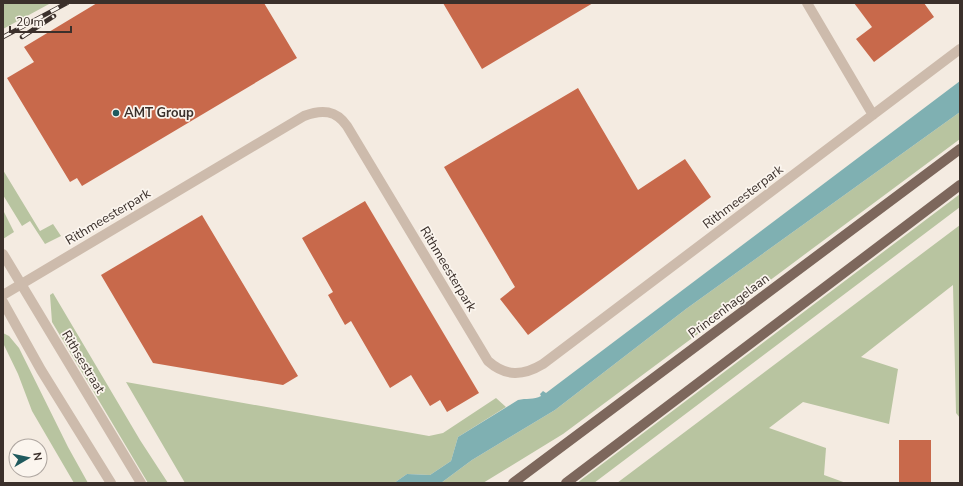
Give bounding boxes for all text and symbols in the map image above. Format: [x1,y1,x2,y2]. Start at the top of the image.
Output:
scale bar [10,8,71,34]
text: 20 m [16,14,44,30]
place label: AMT Group [124,104,194,122]
marker: AMT Group [111,108,121,118]
street label: Rithmeesterpark [699,160,787,233]
street label: Rithmeesterpark [62,184,154,250]
street label: Rithmeesterpark [415,223,481,315]
street label: Princenhagelaan [685,270,773,342]
street label: Rithsestraat [57,327,109,397]
north arrow [8,438,48,478]
text: N [29,451,45,462]

